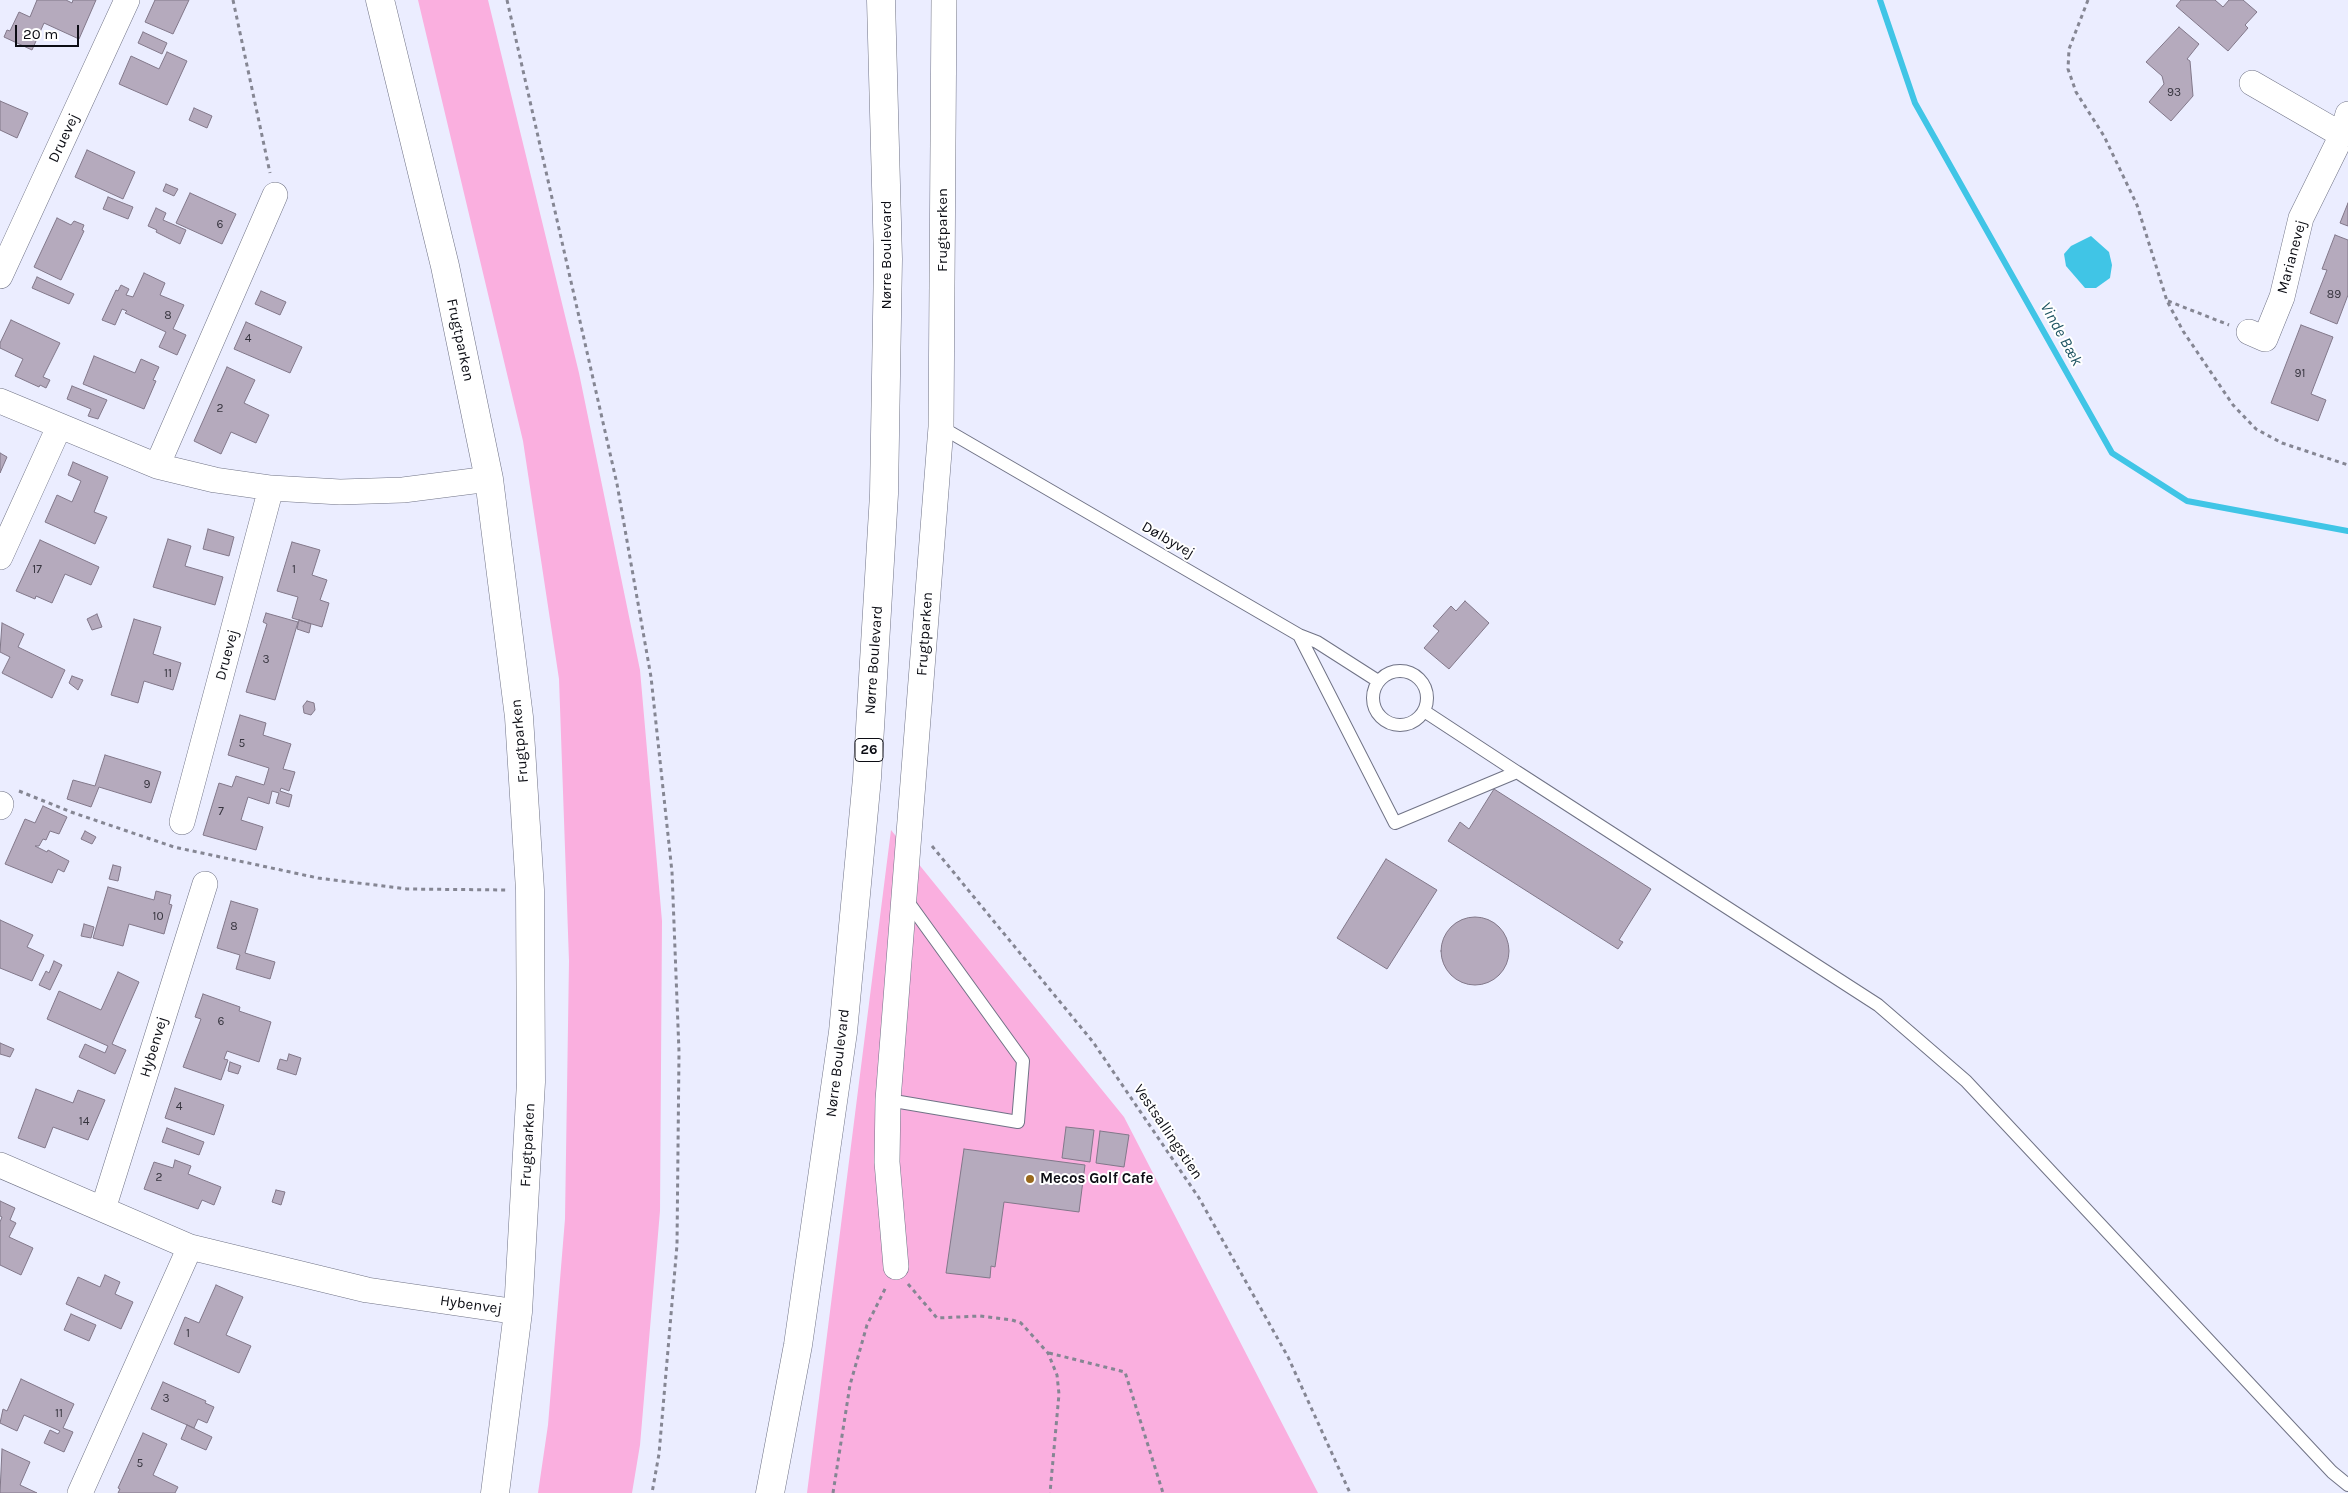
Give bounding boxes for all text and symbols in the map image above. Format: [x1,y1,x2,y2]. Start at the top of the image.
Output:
scale bar [18,15,81,47]
text: 20 m [23,25,58,43]
house number: 93 [2167,86,2181,100]
street label: Druevej [45,111,83,165]
street label: Frugtparken [934,188,952,272]
street label: Nørre Boulevard [878,200,896,310]
house number: 6 [217,218,223,232]
street label: Marianevej [2273,218,2311,296]
house number: 89 [2327,288,2341,302]
street label: Frugtparken [442,297,478,383]
water label: Vinde Bæk [2036,299,2086,369]
house number: 8 [164,309,172,323]
house number: 4 [245,332,251,346]
house number: 91 [2295,367,2305,381]
house number: 2 [217,402,223,416]
street label: Dølbyvej [1138,518,1198,562]
house number: 17 [32,563,42,577]
house number: 1 [292,563,296,577]
street label: Frugtparken [913,591,937,677]
street label: Nørre Boulevard [861,605,887,715]
street label: Druevej [212,628,242,682]
house number: 3 [262,653,270,667]
house number: 11 [164,667,172,681]
street label: Frugtparken [507,698,533,784]
house number: 5 [239,737,245,751]
road number: 26 [855,738,883,762]
house number: 9 [144,778,150,792]
house number: 7 [218,805,224,819]
house number: 10 [152,910,164,924]
house number: 8 [230,920,238,934]
street label: Nørre Boulevard [822,1008,854,1118]
street label: Hybenvej [136,1014,172,1080]
house number: 6 [218,1015,224,1029]
street label: Vestsallingstien [1130,1081,1206,1183]
house number: 4 [176,1100,182,1114]
street label: Frugtparken [517,1103,539,1187]
house number: 14 [79,1115,89,1129]
place label: Mecos Golf Cafe [1040,1170,1153,1188]
house number: 2 [156,1171,162,1185]
marker: Mecos Golf Cafe [1024,1173,1036,1185]
street label: Hybenvej [439,1292,503,1318]
house number: 1 [186,1327,190,1341]
house number: 3 [162,1392,170,1406]
house number: 11 [55,1407,63,1421]
house number: 5 [137,1457,143,1471]

